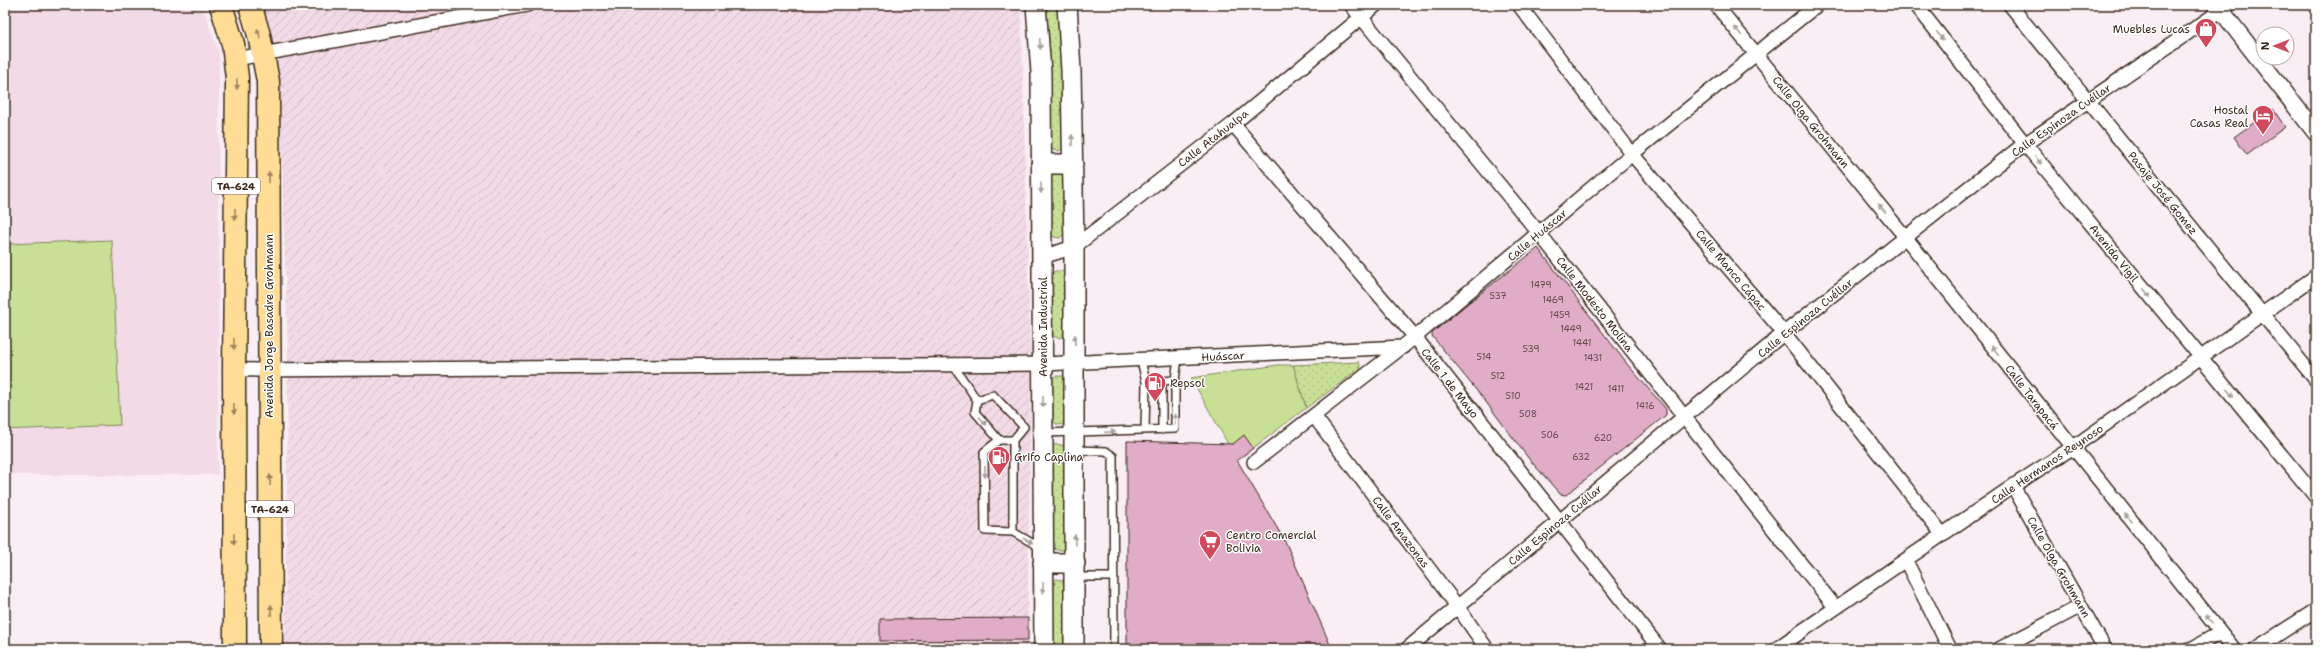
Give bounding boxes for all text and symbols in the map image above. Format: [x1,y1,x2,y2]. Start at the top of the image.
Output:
shop icon: Muebles Lucas [2193,16,2219,49]
place label: Muebles Lucas [2113,22,2190,37]
one-way arrow [1733,26,1742,37]
north arrow [2255,26,2295,66]
one-way arrow [256,27,262,39]
one-way arrow [1936,30,1945,41]
one-way arrow [1036,38,1043,50]
text: N [2258,41,2273,50]
street label: Calle Olga Grohmann [1769,73,1853,172]
one-way arrow [234,78,240,91]
street label: Calle Espinoza Cuéllar [2009,80,2114,160]
place label: Hostal Casas Real [2190,103,2249,131]
hotel icon: Hostal Casas Real [2250,103,2276,136]
street label: Calle Atahualpa [1175,106,1252,171]
one-way arrow [1069,134,1076,146]
street label: Pasaje José Gomez [2124,149,2201,238]
one-way arrow [2034,155,2043,165]
one-way arrow [266,170,272,183]
road number: TA-624 [212,178,260,194]
one-way arrow [1038,182,1044,195]
one-way arrow [1877,203,1886,214]
street label: Calle Huáscar [1504,206,1570,265]
one-way arrow [232,208,239,220]
street label: Avenida Vigil [2086,221,2142,286]
street label: Calle Manco Cápac [1692,227,1769,314]
street label: Avenida Jorge Basadre Grohmann [262,234,277,418]
street label: Calle Modesto Molina [1553,254,1637,355]
street label: Calle Espinoza Cuéllar [1755,275,1856,361]
street label: Avenida Industrial [1036,276,1051,377]
house number: 1479 [1530,279,1552,291]
one-way arrow [2143,287,2152,298]
house number: 537 [1490,290,1506,302]
house number: 1469 [1542,294,1564,306]
house number: 1459 [1550,309,1570,321]
house number: 1449 [1560,323,1582,335]
one-way arrow [1072,333,1078,346]
house number: 1441 [1572,337,1592,349]
one-way arrow [231,338,237,351]
house number: 539 [1522,343,1540,355]
street label: Calle 1 de Mayo [1417,345,1482,422]
one-way arrow [1991,345,1999,356]
street label: Huáscar [1201,348,1245,365]
house number: 514 [1477,351,1491,363]
house number: 1431 [1584,352,1602,364]
street label: Calle Tarapacá [2002,362,2062,433]
fuel station icon: Repsol [1142,370,1168,403]
house number: 512 [1491,370,1505,382]
place label: Repsol [1170,376,1205,391]
house number: 1421 [1575,381,1593,393]
house number: 1411 [1608,383,1624,395]
one-way arrow [2226,388,2235,398]
house number: 510 [1506,390,1520,402]
one-way arrow [1040,396,1046,409]
house number: 1416 [1636,400,1654,412]
one-way arrow [231,403,237,416]
house number: 508 [1519,408,1537,420]
one-way arrow [1172,412,1178,425]
one-way arrow [978,416,988,426]
street label: Calle Hermanos Reynoso [1988,421,2107,508]
one-way arrow [1104,428,1116,435]
house number: 506 [1541,429,1559,441]
house number: 620 [1594,432,1612,444]
fuel station icon: Grifo Caplina [986,444,1012,477]
place label: Grifo Caplina [1014,450,1084,465]
house number: 632 [1572,451,1590,463]
one-way arrow [982,466,988,479]
one-way arrow [267,473,273,486]
street label: Calle Espinoza Cuéllar [1505,482,1605,569]
street label: Calle Amazonas [1369,493,1432,571]
road number: TA-624 [246,501,294,517]
one-way arrow [2124,512,2132,523]
street label: Calle Olga Grohmann [2023,514,2094,621]
supermarket icon: Centro Comercial Bolivia [1197,528,1223,561]
place label: Centro Comercial Bolivia [1226,528,1317,556]
one-way arrow [231,533,237,546]
one-way arrow [1072,533,1078,546]
one-way arrow [1022,537,1034,544]
one-way arrow [1040,582,1046,595]
one-way arrow [268,603,274,616]
one-way arrow [2205,614,2213,625]

